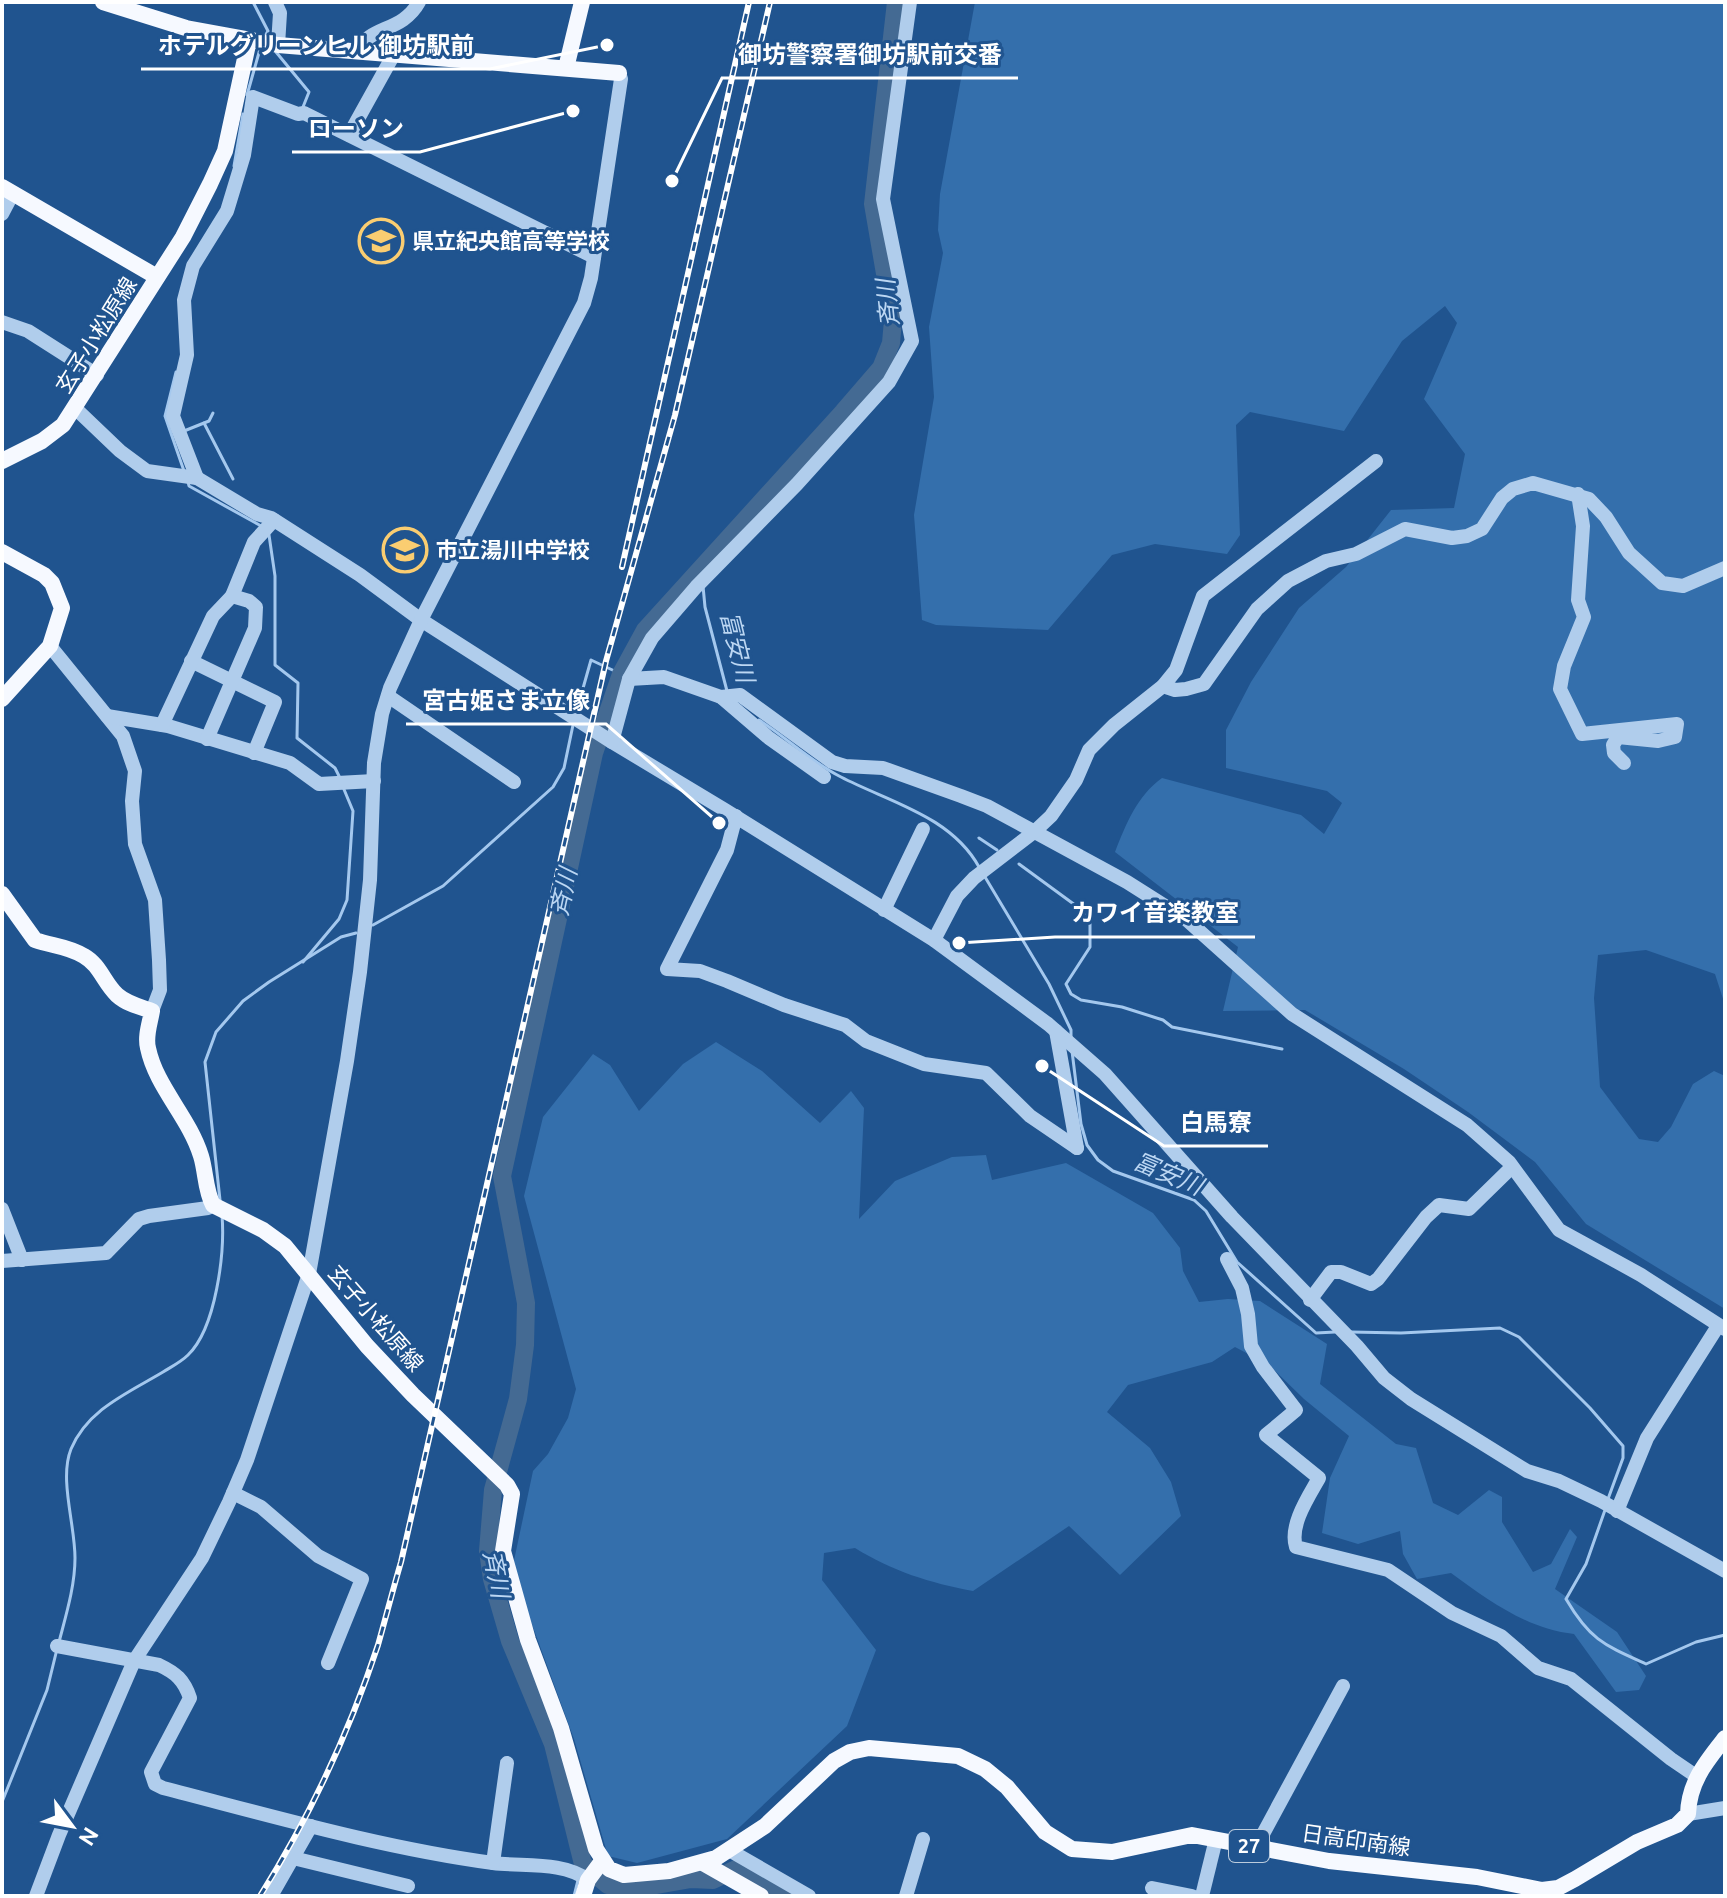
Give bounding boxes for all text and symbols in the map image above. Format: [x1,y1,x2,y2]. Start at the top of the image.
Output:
callout: ホテルグリーンヒル 御坊駅前 [141,21,490,69]
callout: 御坊警察署御坊駅前交番 [722,30,1018,78]
text: ホテルグリーンヒル 御坊駅前 [158,32,474,59]
text: 御坊警察署御坊駅前交番 [738,41,1002,68]
callout: ローソン [292,104,420,152]
text: ローソン [308,115,404,142]
school or university icon: 県立紀央館高等学校 [357,217,405,265]
place label: 県立紀央館高等学校 [412,228,610,253]
street label: 玄子小松原線 [50,272,141,397]
water label: 斉川 [871,275,903,328]
school or university icon: 市立湯川中学校 [381,526,429,574]
place label: 市立湯川中学校 [436,537,590,562]
water label: 富安川 [716,609,760,688]
callout: 宮古姫さま立像 [406,676,606,724]
text: 宮古姫さま立像 [422,687,590,714]
water label: 斉川 [545,863,582,918]
callout: カワイ音楽教室 [1055,889,1255,937]
text: カワイ音楽教室 [1071,899,1239,926]
callout: 白馬寮 [1164,1098,1268,1146]
text: 白馬寮 [1180,1109,1252,1136]
water label: 富安川 [1130,1147,1209,1201]
street label: 玄子小松原線 [324,1260,429,1376]
water label: 斉川 [479,1548,515,1603]
north arrow [32,1786,112,1866]
street label: 日高印南線 [1300,1819,1412,1860]
text: N [74,1823,104,1850]
road number: 27 [1229,1830,1269,1862]

